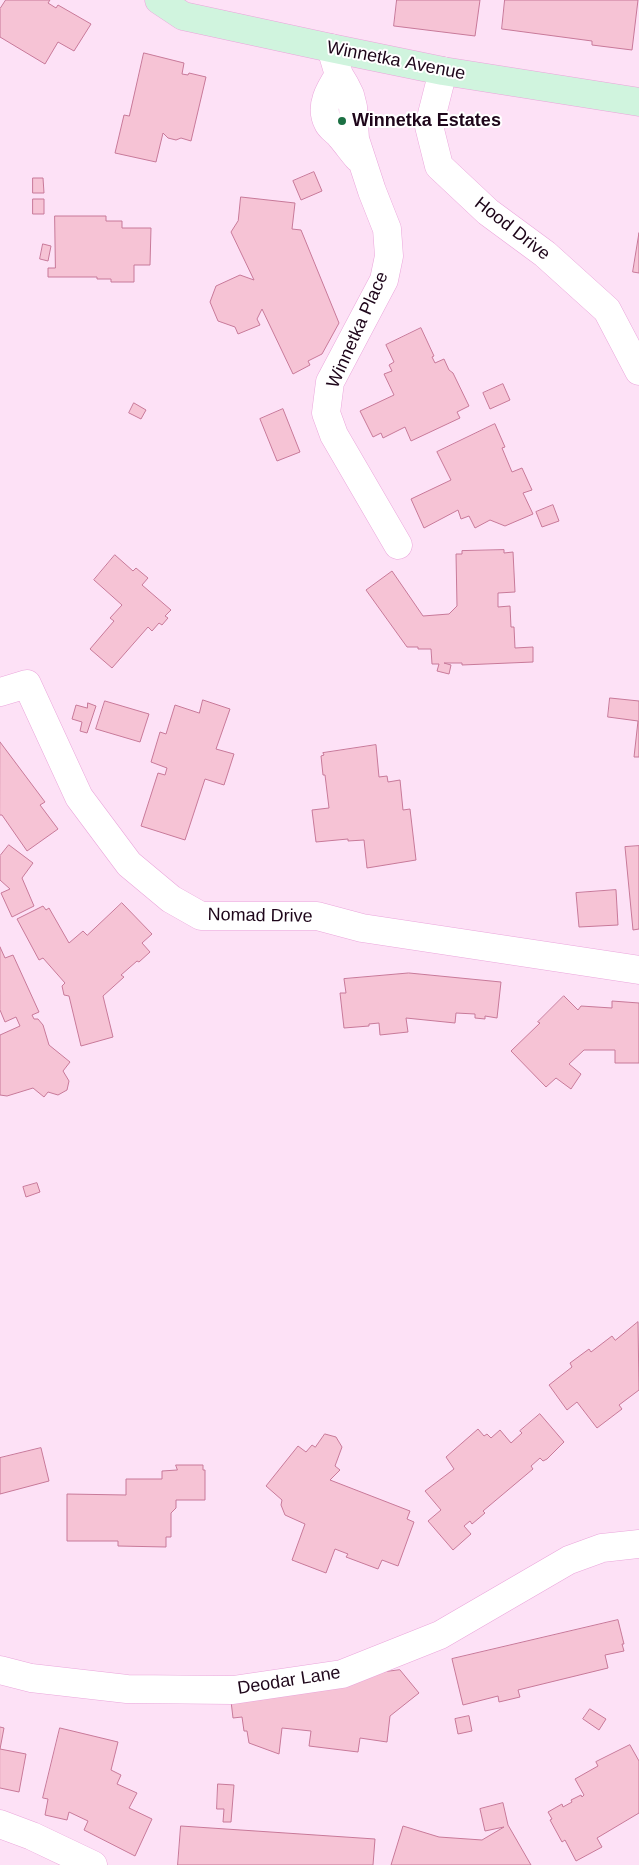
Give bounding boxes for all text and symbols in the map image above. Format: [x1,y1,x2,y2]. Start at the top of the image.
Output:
street label: Winnetka Avenue [325,37,467,85]
place label: Winnetka Estates [352,110,501,132]
marker: Winnetka Estates [336,115,348,127]
street label: Hood Drive [470,193,554,265]
street label: Winnetka Place [323,268,393,392]
street label: Nomad Drive [207,904,313,928]
street label: Deodar Lane [236,1662,342,1700]

